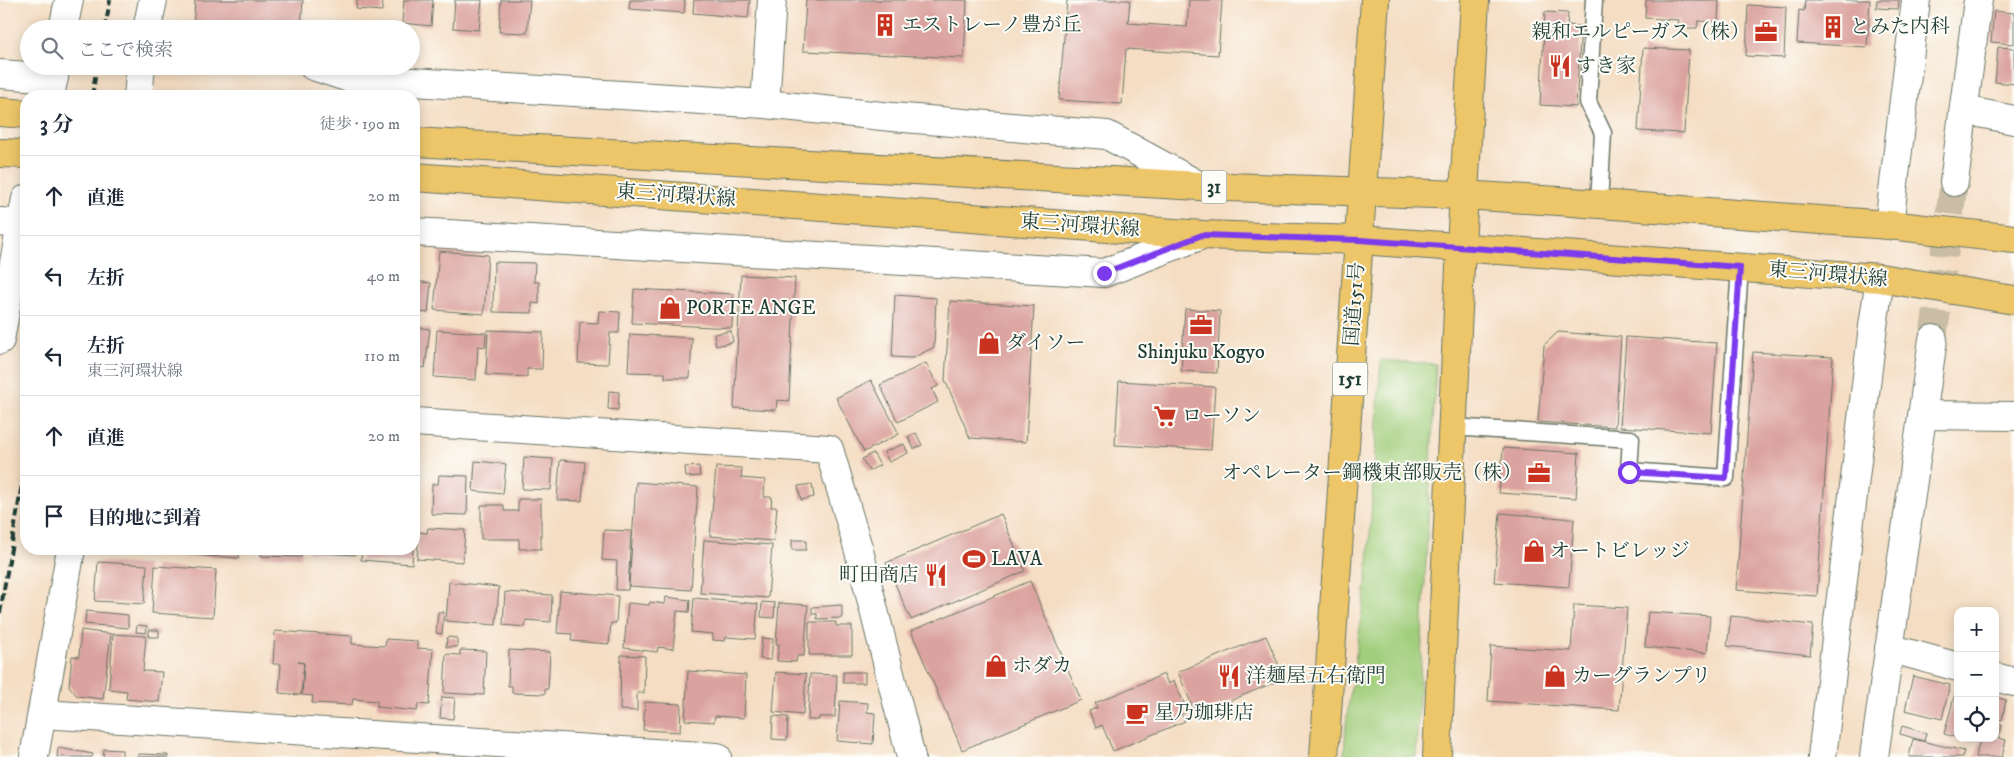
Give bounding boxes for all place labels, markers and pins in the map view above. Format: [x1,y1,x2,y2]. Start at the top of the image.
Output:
building icon: エストレーノ豊が丘 [872,12,898,38]
place label: エストレーノ豊が丘 [902,13,1082,38]
building icon: とみた内科 [1820,14,1846,40]
place label: とみた内科 [1850,15,1950,40]
office icon: 親和エルピーガス（株） [1753,19,1779,45]
place label: 親和エルピーガス（株） [1531,20,1750,45]
restaurant icon: すき家 [1547,53,1573,79]
place label: すき家 [1576,54,1636,79]
shop icon: PORTE ANGE [657,295,683,321]
place label: PORTE ANGE [686,296,816,321]
office icon: Shinjuku Kogyo [1188,312,1214,338]
shop icon: ダイソー [976,330,1002,356]
place label: ダイソー [1006,331,1086,356]
place label: Shinjuku Kogyo [1137,340,1265,365]
supermarket icon: ローソン [1152,403,1178,429]
place label: ローソン [1182,404,1261,429]
office icon: オペレーター鋼機東部販売（株） [1526,460,1552,486]
place label: オペレーター鋼機東部販売（株） [1222,461,1522,486]
shop icon: オートビレッジ [1521,538,1547,564]
place label: オートビレッジ [1550,539,1690,564]
sports icon: LAVA [961,546,987,572]
place label: LAVA [991,547,1043,572]
restaurant icon: 町田商店 [923,562,949,588]
place label: 町田商店 [839,563,919,588]
shop icon: ホダカ [983,653,1009,679]
place label: ホダカ [1012,654,1072,679]
restaurant icon: 洋麺屋五右衛門 [1216,663,1242,689]
shop icon: カーグランプリ [1542,663,1568,689]
place label: 洋麺屋五右衛門 [1246,664,1386,689]
place label: カーグランプリ [1572,664,1711,689]
cafe icon: 星乃珈琲店 [1124,700,1150,726]
place label: 星乃珈琲店 [1154,701,1254,726]

